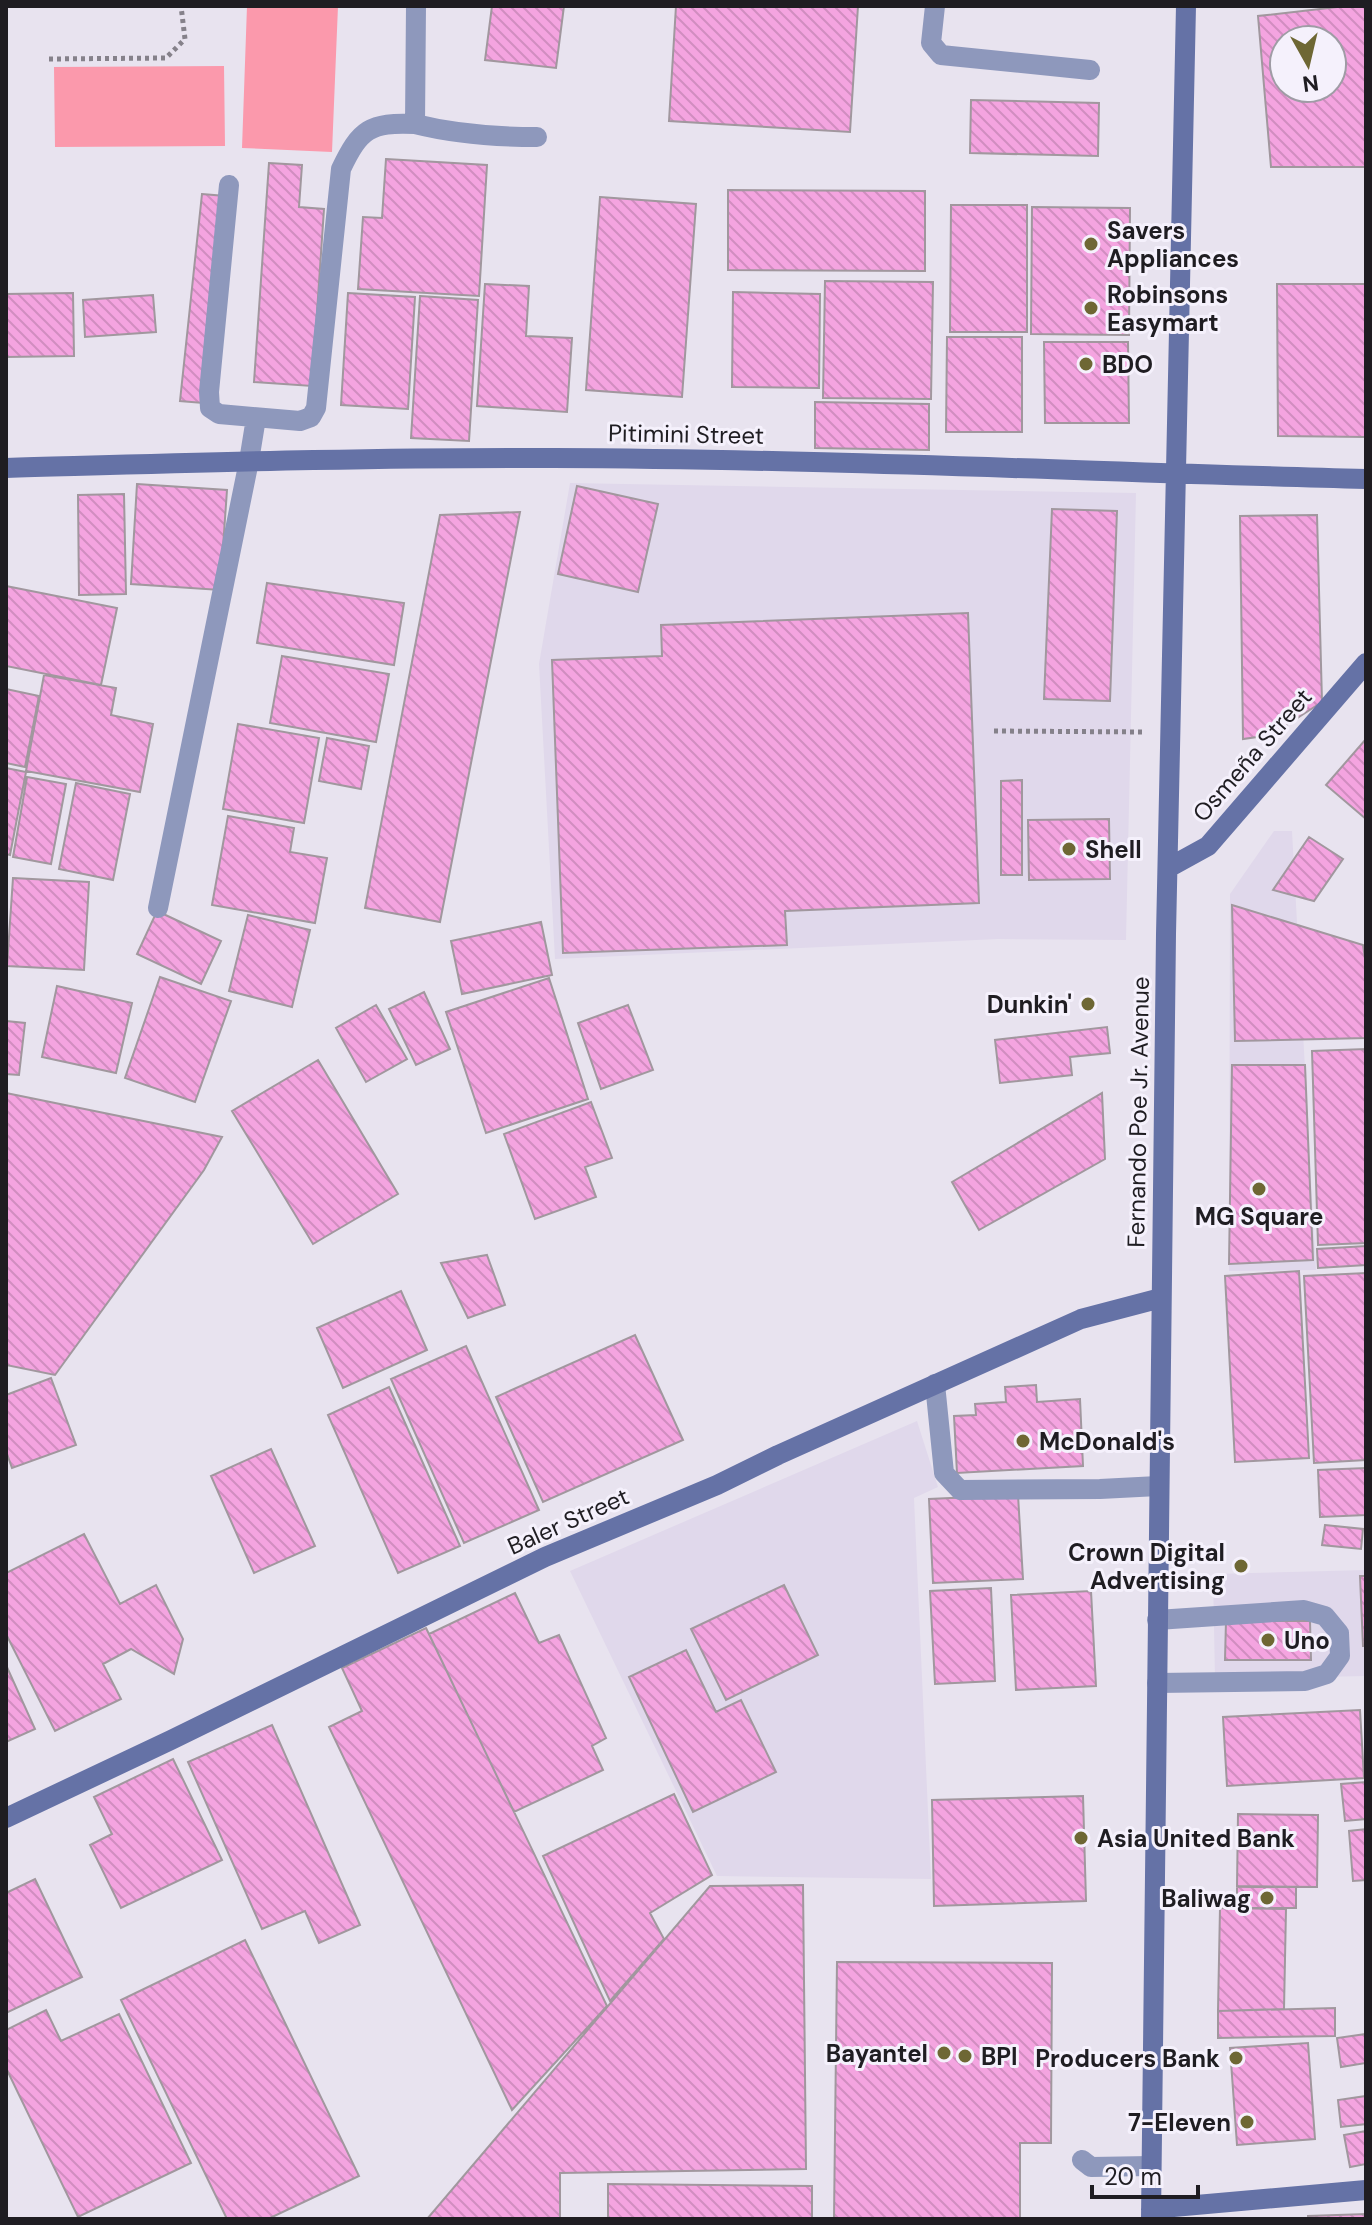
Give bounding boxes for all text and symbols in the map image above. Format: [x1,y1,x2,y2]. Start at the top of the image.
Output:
north arrow [1268,24,1348,104]
text: N [1301,68,1321,99]
place label: Savers Appliances [1107,215,1239,274]
marker: Savers Appliances [1082,235,1100,253]
place label: Robinsons Easymart [1107,279,1228,338]
marker: Robinsons Easymart [1082,299,1100,317]
place label: BDO [1102,349,1153,380]
marker: BDO [1077,355,1095,373]
street label: Pitimini Street [608,417,764,451]
street label: Osmeña Street [1186,682,1318,828]
place label: Shell [1085,834,1142,865]
marker: Shell [1060,840,1078,858]
street label: Fernando Poe Jr. Avenue [1120,976,1156,1248]
place label: Dunkin' [987,989,1072,1020]
marker: Dunkin' [1079,995,1097,1013]
marker: MG Square [1250,1180,1268,1198]
place label: MG Square [1195,1201,1323,1232]
place label: McDonald's [1039,1426,1175,1457]
marker: McDonald's [1014,1432,1032,1450]
street label: Baler Street [502,1480,634,1562]
place label: Crown Digital Advertising [1068,1537,1225,1596]
marker: Crown Digital Advertising [1232,1557,1250,1575]
place label: Uno [1284,1625,1330,1656]
marker: Uno [1259,1631,1277,1649]
place label: Asia United Bank [1097,1823,1295,1854]
marker: Asia United Bank [1072,1829,1090,1847]
place label: Baliwag [1161,1883,1251,1914]
marker: Baliwag [1258,1889,1276,1907]
place label: Bayantel [826,2038,928,2069]
place label: BPI [981,2041,1018,2072]
place label: Producers Bank [1035,2043,1220,2074]
marker: Bayantel [935,2044,953,2062]
marker: BPI [956,2047,974,2065]
marker: Producers Bank [1227,2049,1245,2067]
place label: 7-Eleven [1128,2107,1231,2138]
marker: 7-Eleven [1238,2113,1256,2131]
scale bar [1092,2149,1198,2199]
text: 20 m [1104,2161,1162,2192]

